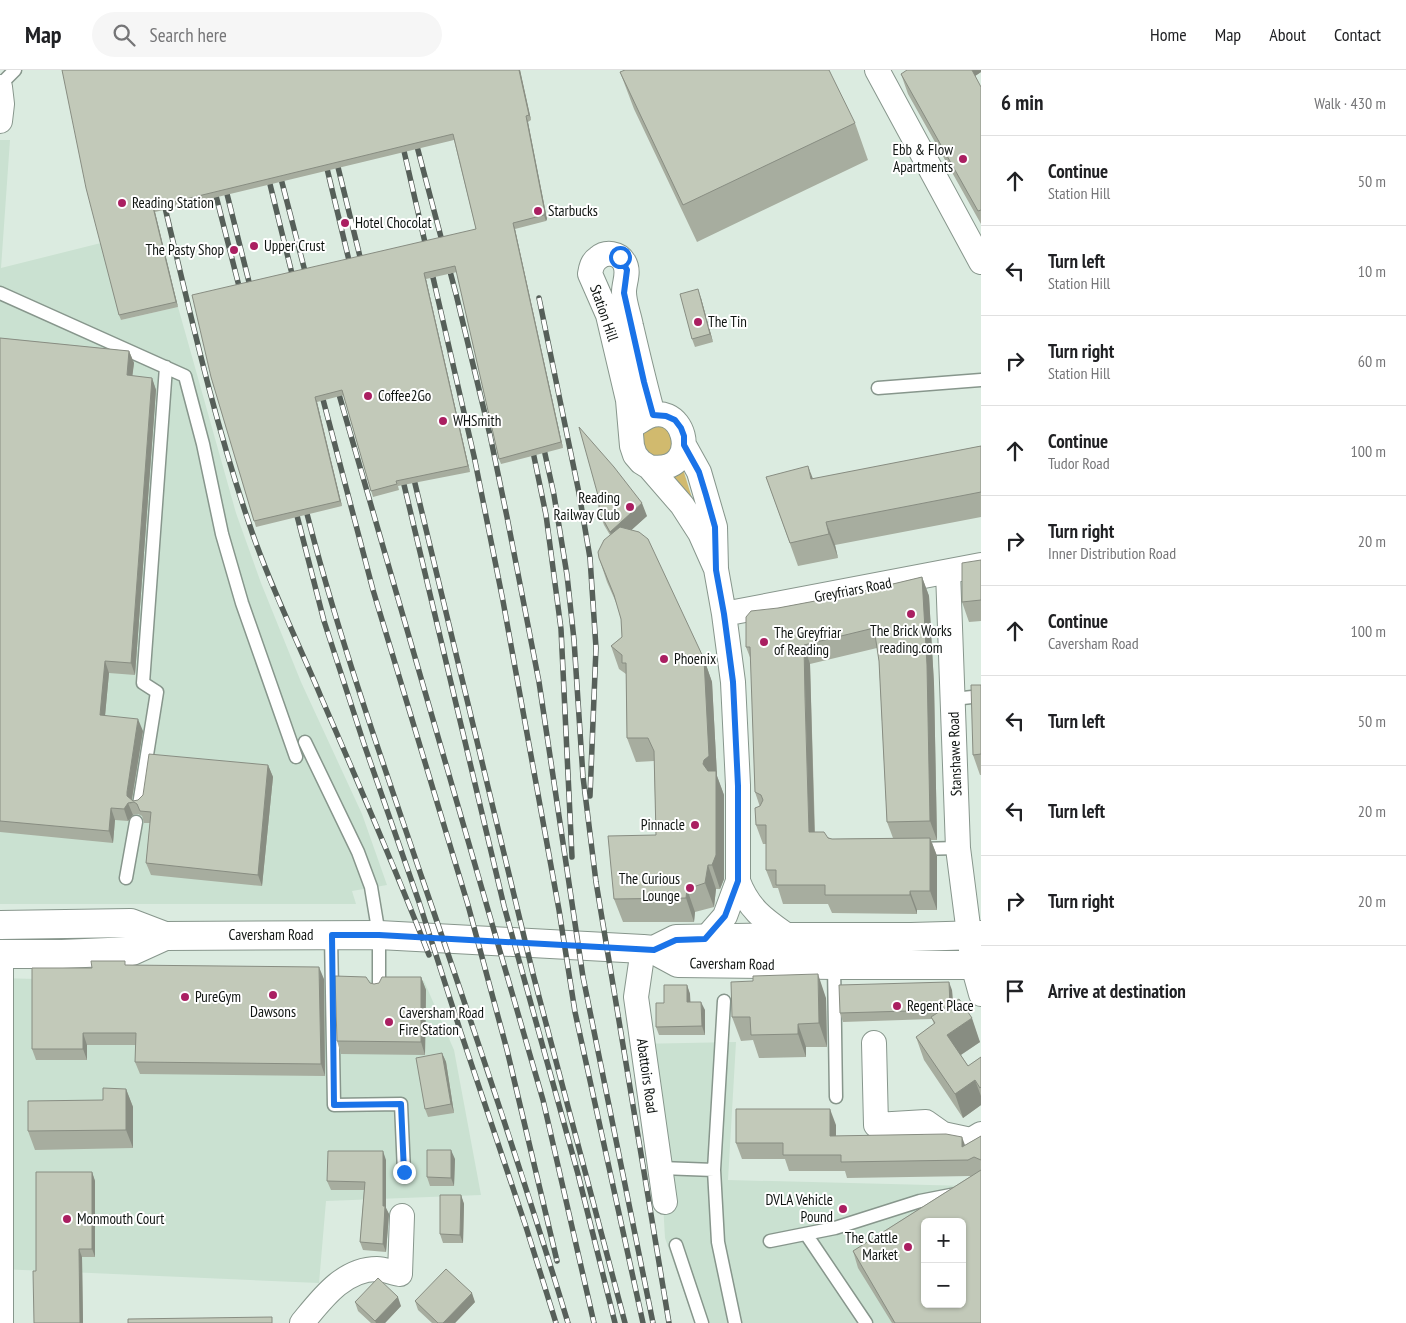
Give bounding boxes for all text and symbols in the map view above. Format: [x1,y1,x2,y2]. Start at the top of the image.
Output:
search box [92,12,442,57]
text: Map [25,19,62,50]
icon: search [110,21,138,49]
text: Search here [150,23,227,47]
text: Home [1150,23,1187,46]
text: Map [1215,23,1241,46]
text: About [1269,23,1306,46]
text: Contact [1334,23,1381,46]
text: 6 min [1001,89,1043,116]
text: Walk · 430 m [1314,93,1386,113]
place label: Ebb & Flow Apartments [892,140,953,176]
marker: Ebb & Flow Apartments [957,153,969,165]
text: Continue [1048,159,1108,183]
icon: ahead [1001,167,1029,195]
text: 50 m [1358,171,1386,191]
text: Station Hill [1048,183,1110,203]
place label: Reading Station [132,193,214,212]
marker: Reading Station [116,197,128,209]
place label: Starbucks [548,201,598,220]
marker: Starbucks [532,205,544,217]
place label: Hotel Chocolat [355,213,432,232]
marker: Hotel Chocolat [339,217,351,229]
place label: Upper Crust [264,236,325,255]
place label: The Pasty Shop [145,240,224,259]
marker: Upper Crust [248,240,260,252]
marker: The Pasty Shop [228,244,240,256]
route start [609,246,632,269]
text: Turn left [1048,249,1105,273]
icon: left [1001,257,1029,285]
text: 10 m [1358,261,1386,281]
text: Station Hill [1048,273,1110,293]
street label: Station Hill [586,282,623,344]
place label: The Tin [708,312,747,331]
marker: The Tin [692,316,704,328]
text: Turn right [1048,339,1114,363]
icon: right [1001,347,1029,375]
text: 60 m [1358,351,1386,371]
text: Station Hill [1048,363,1110,383]
place label: Coffee2Go [378,386,431,405]
marker: Coffee2Go [362,390,374,402]
place label: WHSmith [453,411,501,430]
marker: WHSmith [437,415,449,427]
text: Continue [1048,429,1108,453]
icon: ahead [1001,437,1029,465]
text: 100 m [1351,441,1386,461]
text: Tudor Road [1048,453,1110,473]
place label: Reading Railway Club [553,488,620,524]
marker: Reading Railway Club [624,501,636,513]
text: Turn right [1048,519,1114,543]
icon: right [1001,527,1029,555]
text: 20 m [1358,531,1386,551]
text: Inner Distribution Road [1048,543,1176,563]
street label: Greyfriars Road [813,573,893,606]
marker: The Brick Works reading.com [905,608,917,620]
text: Continue [1048,609,1108,633]
icon: ahead [1001,617,1029,645]
place label: The Brick Works reading.com [870,621,952,657]
text: 100 m [1351,621,1386,641]
place label: The Greyfriar of Reading [774,623,842,659]
text: Caversham Road [1048,633,1139,653]
marker: The Greyfriar of Reading [758,636,770,648]
place label: Phoenix [674,649,716,668]
marker: Phoenix [658,653,670,665]
icon: left [1001,707,1029,735]
text: Turn left [1048,709,1105,733]
street label: Stanshawe Road [944,711,965,797]
text: 50 m [1358,711,1386,731]
icon: left [1001,797,1029,825]
text: Turn left [1048,799,1105,823]
text: 20 m [1358,801,1386,821]
place label: Pinnacle [641,815,685,834]
marker: Pinnacle [689,819,701,831]
place label: The Curious Lounge [619,869,680,905]
marker: The Curious Lounge [684,882,696,894]
icon: right [1001,887,1029,915]
text: Turn right [1048,889,1114,913]
text: 20 m [1358,891,1386,911]
street label: Caversham Road [228,925,314,944]
street label: Caversham Road [689,953,775,974]
icon: arrive [1001,977,1029,1005]
text: Arrive at destination [1048,979,1186,1003]
place label: PureGym [195,987,241,1006]
marker: Dawsons [267,989,279,1001]
marker: PureGym [179,991,191,1003]
place label: Regent Place [907,996,974,1015]
marker: Regent Place [891,1000,903,1012]
place label: Dawsons [250,1002,296,1021]
place label: Caversham Road Fire Station [399,1003,484,1039]
marker: Caversham Road Fire Station [383,1016,395,1028]
street label: Abattoirs Road [633,1037,662,1115]
route end [393,1161,416,1184]
place label: DVLA Vehicle Pound [765,1190,833,1226]
marker: DVLA Vehicle Pound [837,1203,849,1215]
place label: Monmouth Court [77,1209,164,1228]
marker: Monmouth Court [61,1213,73,1225]
map controls [921,1218,966,1308]
button: + [921,1218,966,1263]
place label: The Cattle Market [845,1228,898,1264]
marker: The Cattle Market [902,1241,914,1253]
button: − [921,1263,966,1308]

